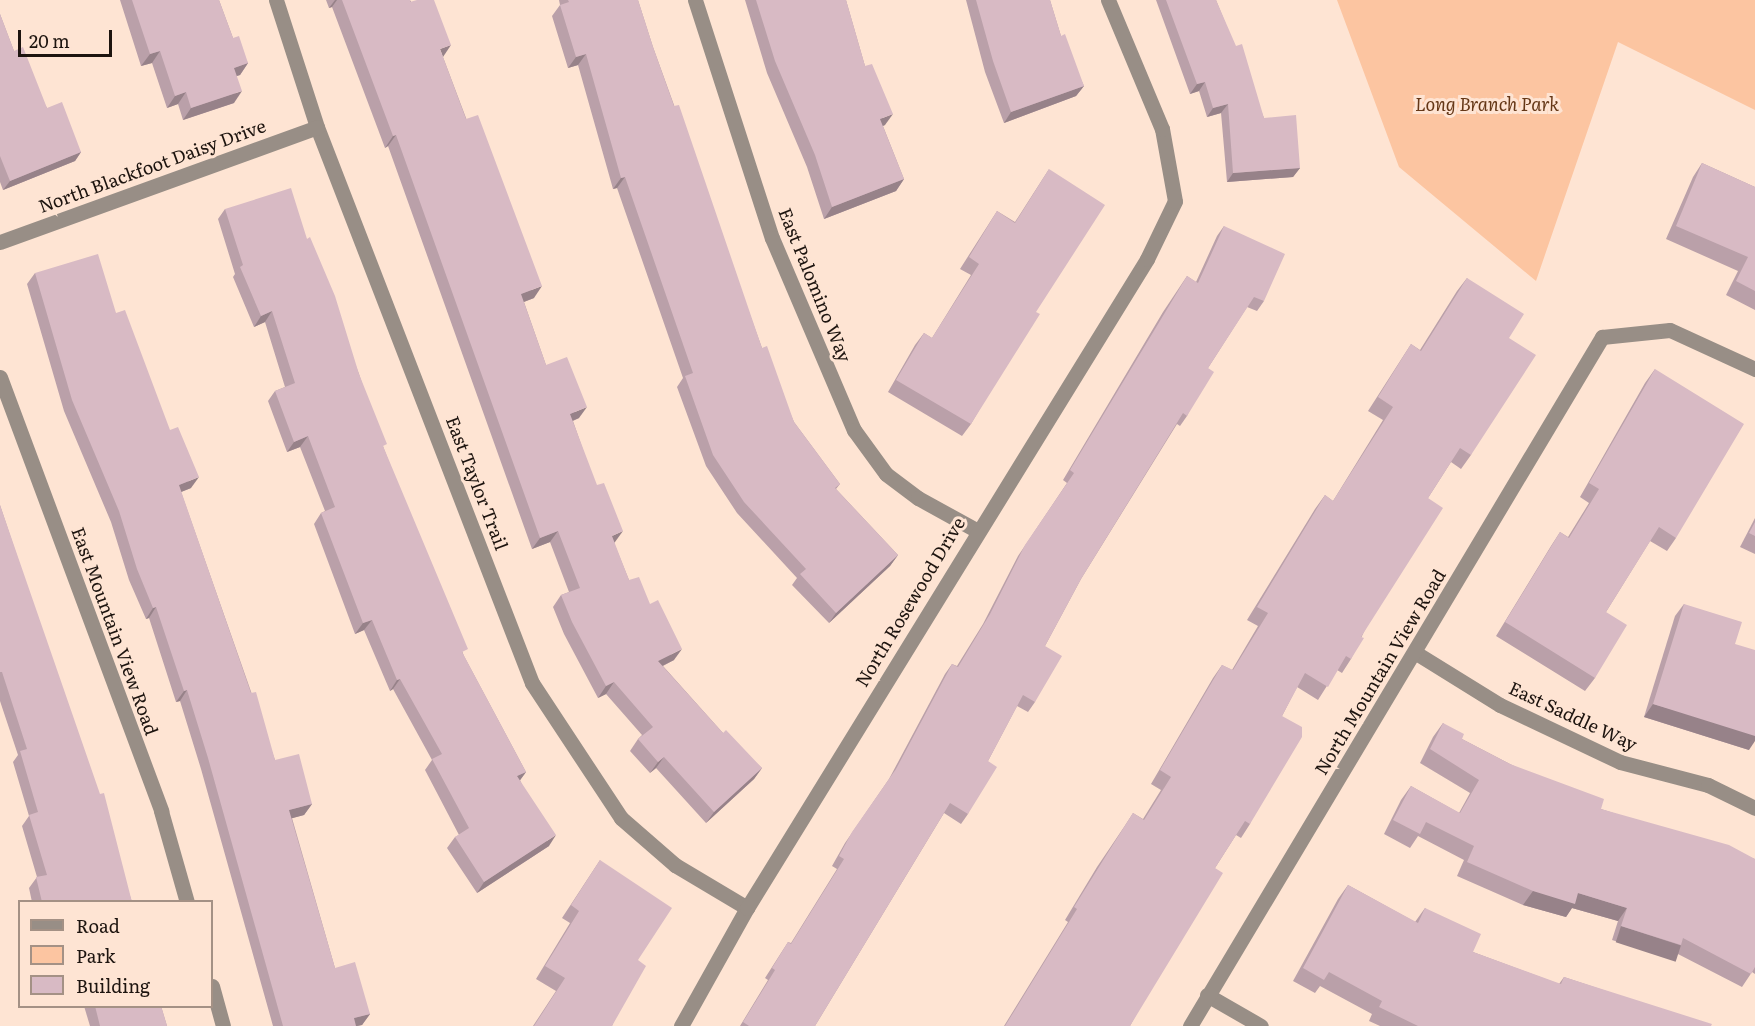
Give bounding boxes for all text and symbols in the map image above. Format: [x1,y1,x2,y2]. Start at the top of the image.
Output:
scale bar [21,18,116,56]
text: 20 m [29,27,70,54]
park label: Long Branch Park [1415,93,1559,115]
street label: North Blackfoot Daisy Drive [35,115,269,217]
street label: East Palomino Way [774,205,856,365]
street label: East Taylor Trail [442,413,512,553]
street label: North Rosewood Drive [851,513,969,691]
street label: East Mountain View Road [67,524,163,738]
street label: North Mountain View Road [1310,565,1450,779]
street label: East Saddle Way [1505,677,1641,755]
legend [18,900,213,1008]
text: Road [76,912,120,939]
text: Park [76,942,115,969]
text: Building [76,972,150,999]

